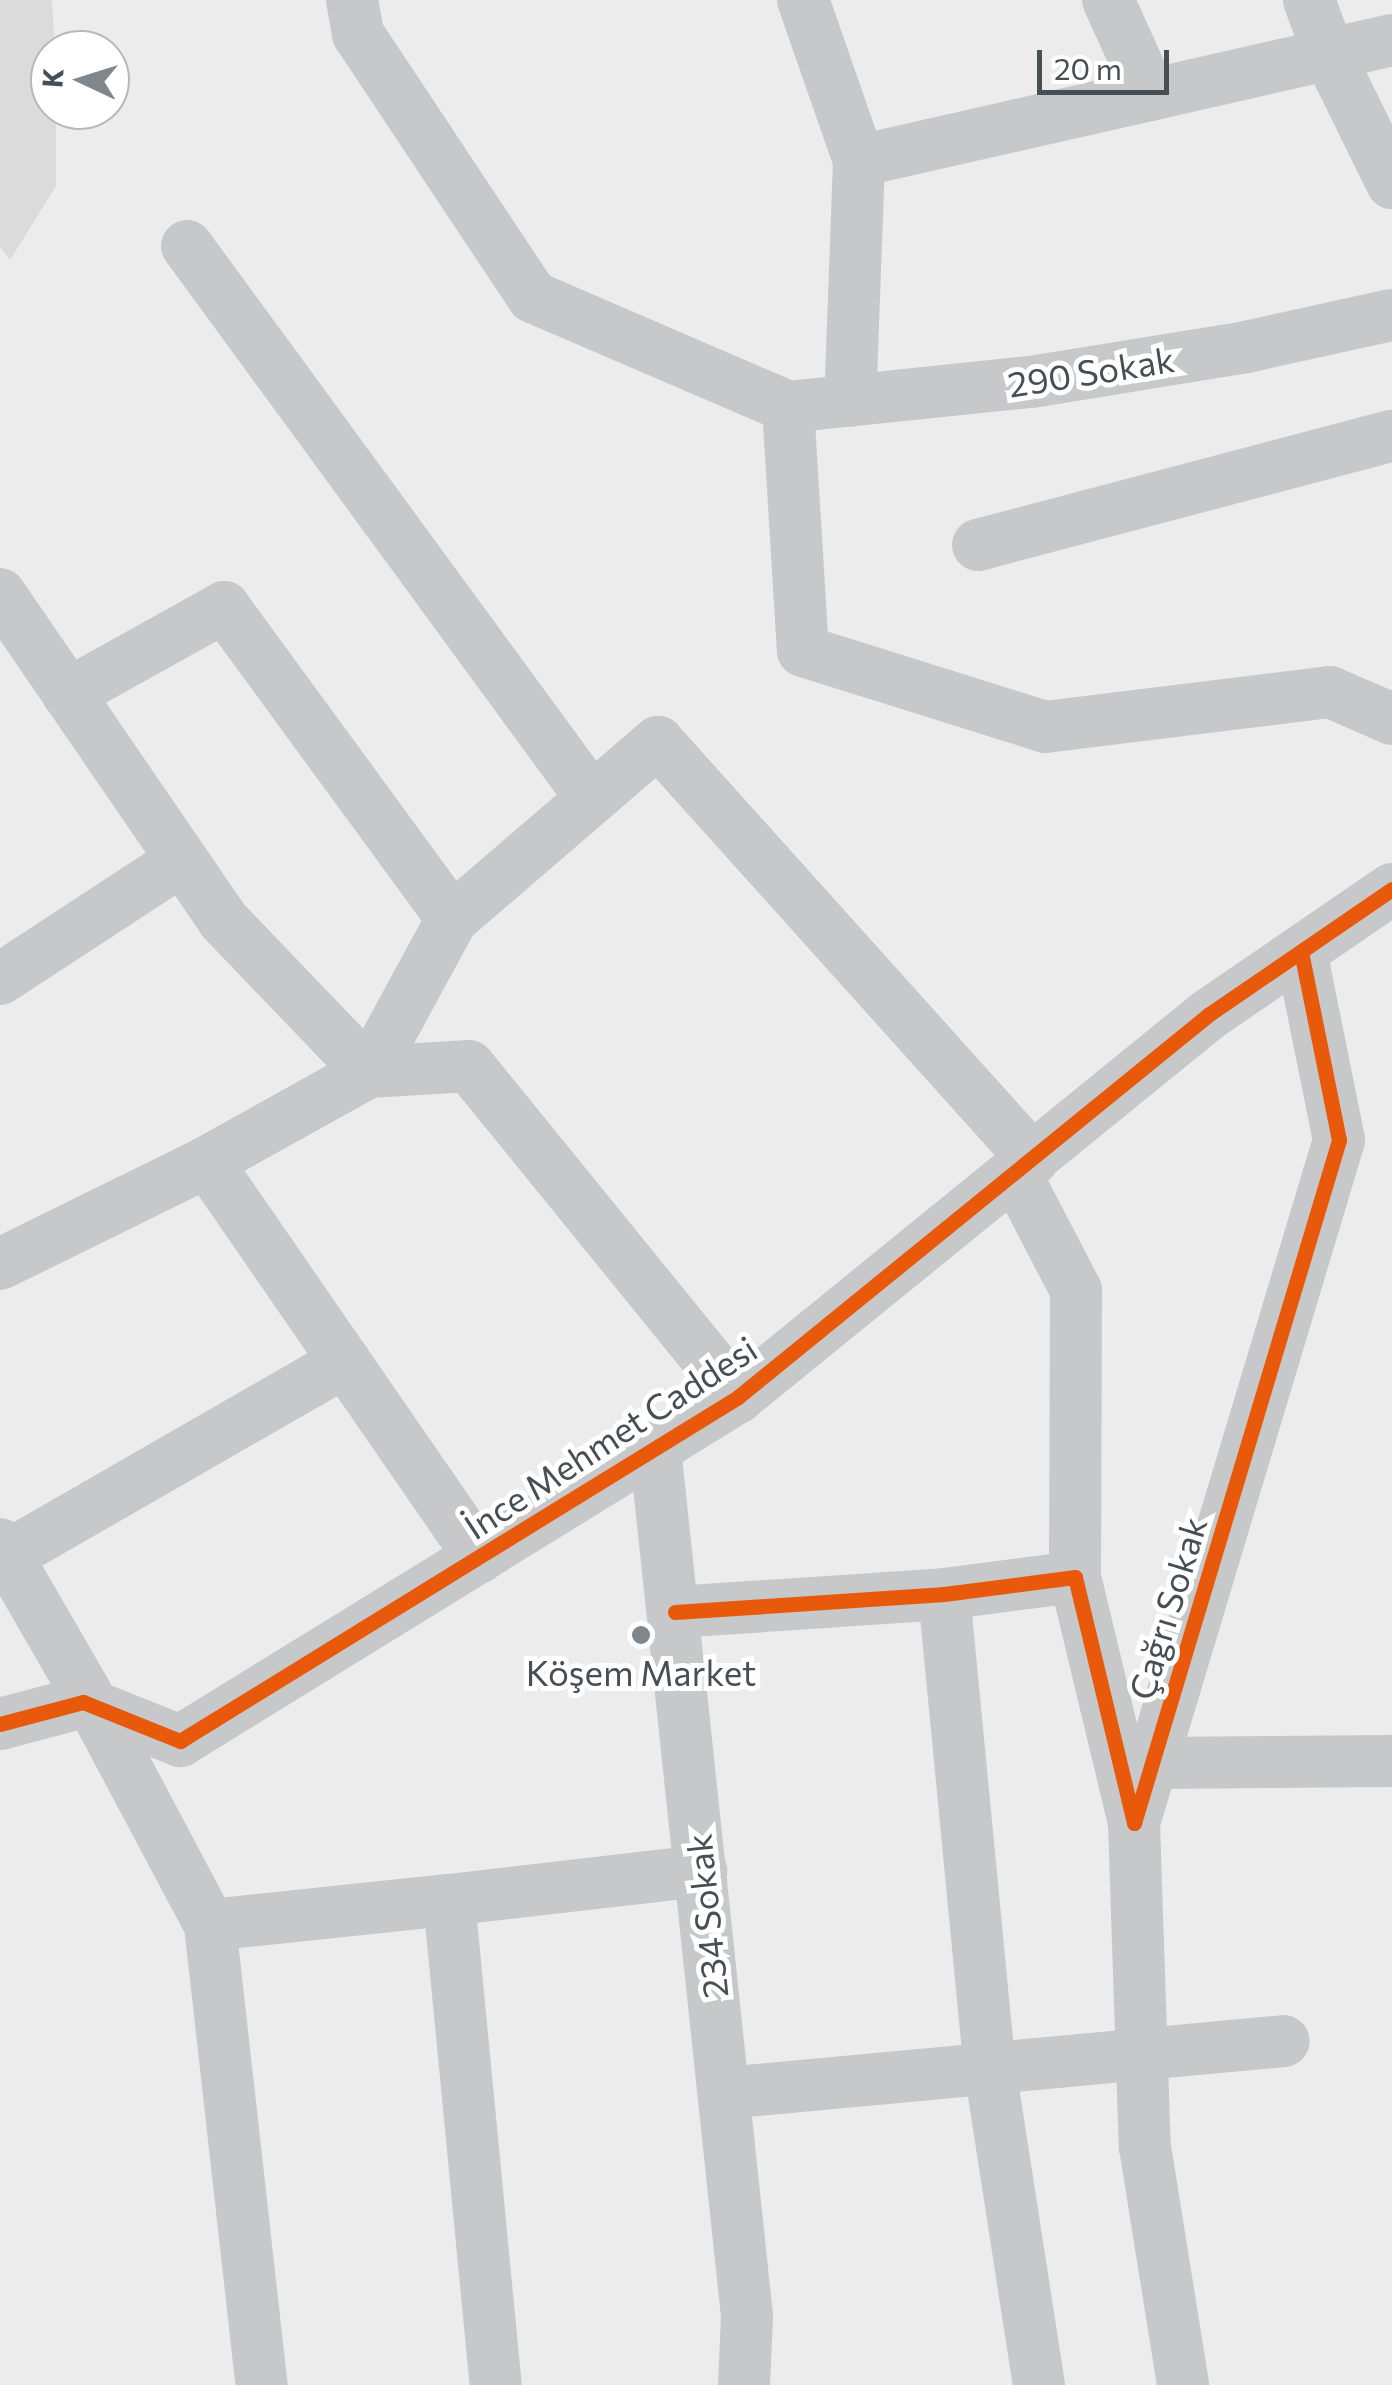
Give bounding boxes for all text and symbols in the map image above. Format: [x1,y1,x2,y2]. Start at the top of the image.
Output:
north arrow [30,30,130,130]
scale bar [1042,30,1174,92]
text: 20 m [1054,49,1122,86]
text: K [34,67,70,89]
street label: 290 Sokak [1005,337,1177,405]
street label: İnce Mehmet Caddesi [456,1327,764,1547]
street label: Çağrı Sokak [1119,1512,1215,1704]
marker: Köşem Market [630,1624,652,1646]
place label: Köşem Market [526,1651,756,1693]
street label: 234 Sokak [677,1832,735,2000]

